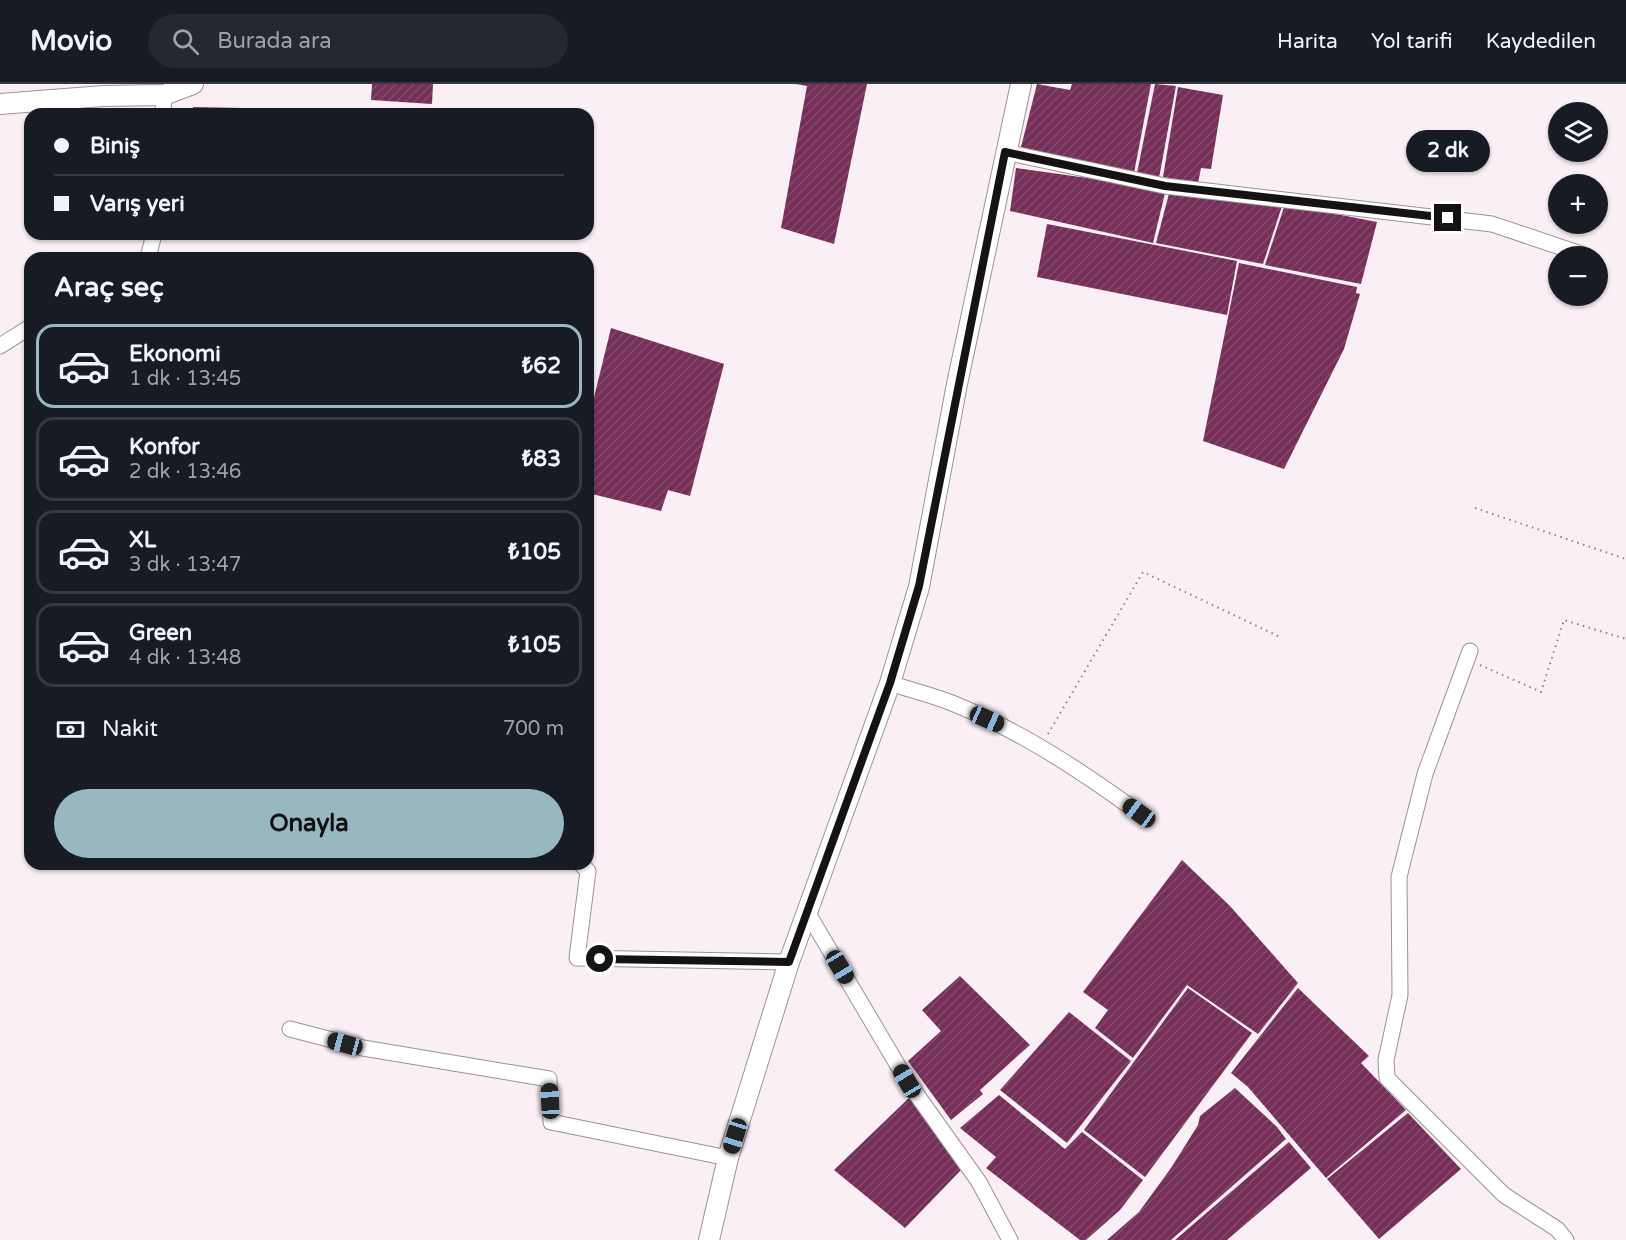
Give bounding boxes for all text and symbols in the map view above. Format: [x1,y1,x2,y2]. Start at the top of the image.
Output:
search box [148,14,568,68]
text: Movio [30,24,112,58]
icon: search [169,25,202,58]
text: Burada ara [217,28,332,54]
text: Harita [1277,29,1338,54]
text: Yol tarifi [1371,29,1453,54]
text: Kaydedilen [1486,29,1596,54]
map controls [1548,102,1608,306]
button: layers [1548,102,1608,162]
callout: 2 dk [1406,131,1490,173]
text: Biniş [90,133,140,159]
text: 2 dk [1427,139,1469,163]
button: + [1548,174,1608,234]
text: Varış yeri [90,191,185,217]
route end [1434,204,1461,231]
button: − [1548,246,1608,306]
text: Araç seç [54,271,164,304]
icon: car [57,339,111,393]
text: Ekonomi [129,341,221,367]
text: ₺62 [522,353,561,379]
text: 1 dk · 13:45 [129,367,241,391]
icon: car [57,432,111,486]
text: Konfor [129,434,200,460]
text: ₺83 [522,446,561,472]
text: 2 dk · 13:46 [129,460,241,484]
icon: car [57,525,111,579]
text: XL [129,527,156,553]
text: ₺105 [508,539,561,565]
text: 3 dk · 13:47 [129,553,241,577]
icon: car [57,618,111,672]
text: Green [129,620,192,646]
text: ₺105 [508,632,561,658]
text: 4 dk · 13:48 [129,646,241,670]
car [967,703,1007,735]
icon: cash [54,713,87,746]
text: Nakit [102,716,158,742]
text: 700 m [503,717,564,741]
button: Onayla [54,789,564,858]
car [1119,795,1159,831]
route start [586,945,613,972]
car [823,947,857,987]
car [325,1031,365,1057]
car [890,1061,924,1101]
car [540,1083,560,1119]
car [721,1116,749,1156]

